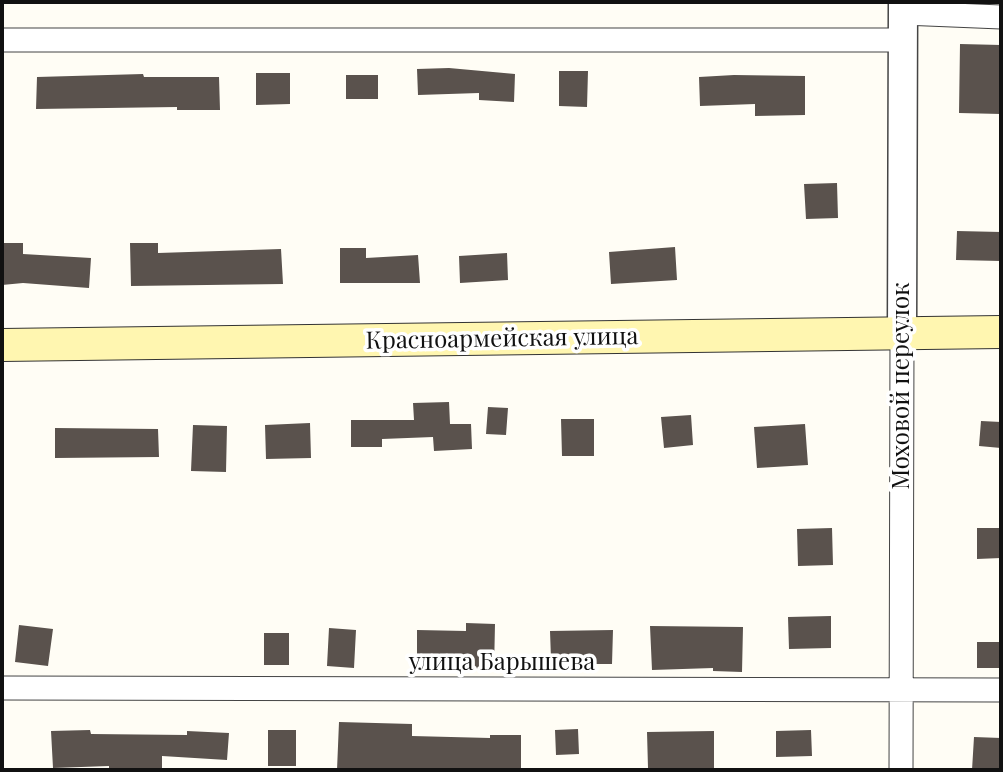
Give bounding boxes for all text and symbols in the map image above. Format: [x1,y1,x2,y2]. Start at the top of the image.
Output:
street label: Моховой переулок [888,282,916,490]
street label: Красноармейская улица [365,322,639,356]
street label: улица Барышева [409,649,595,677]

